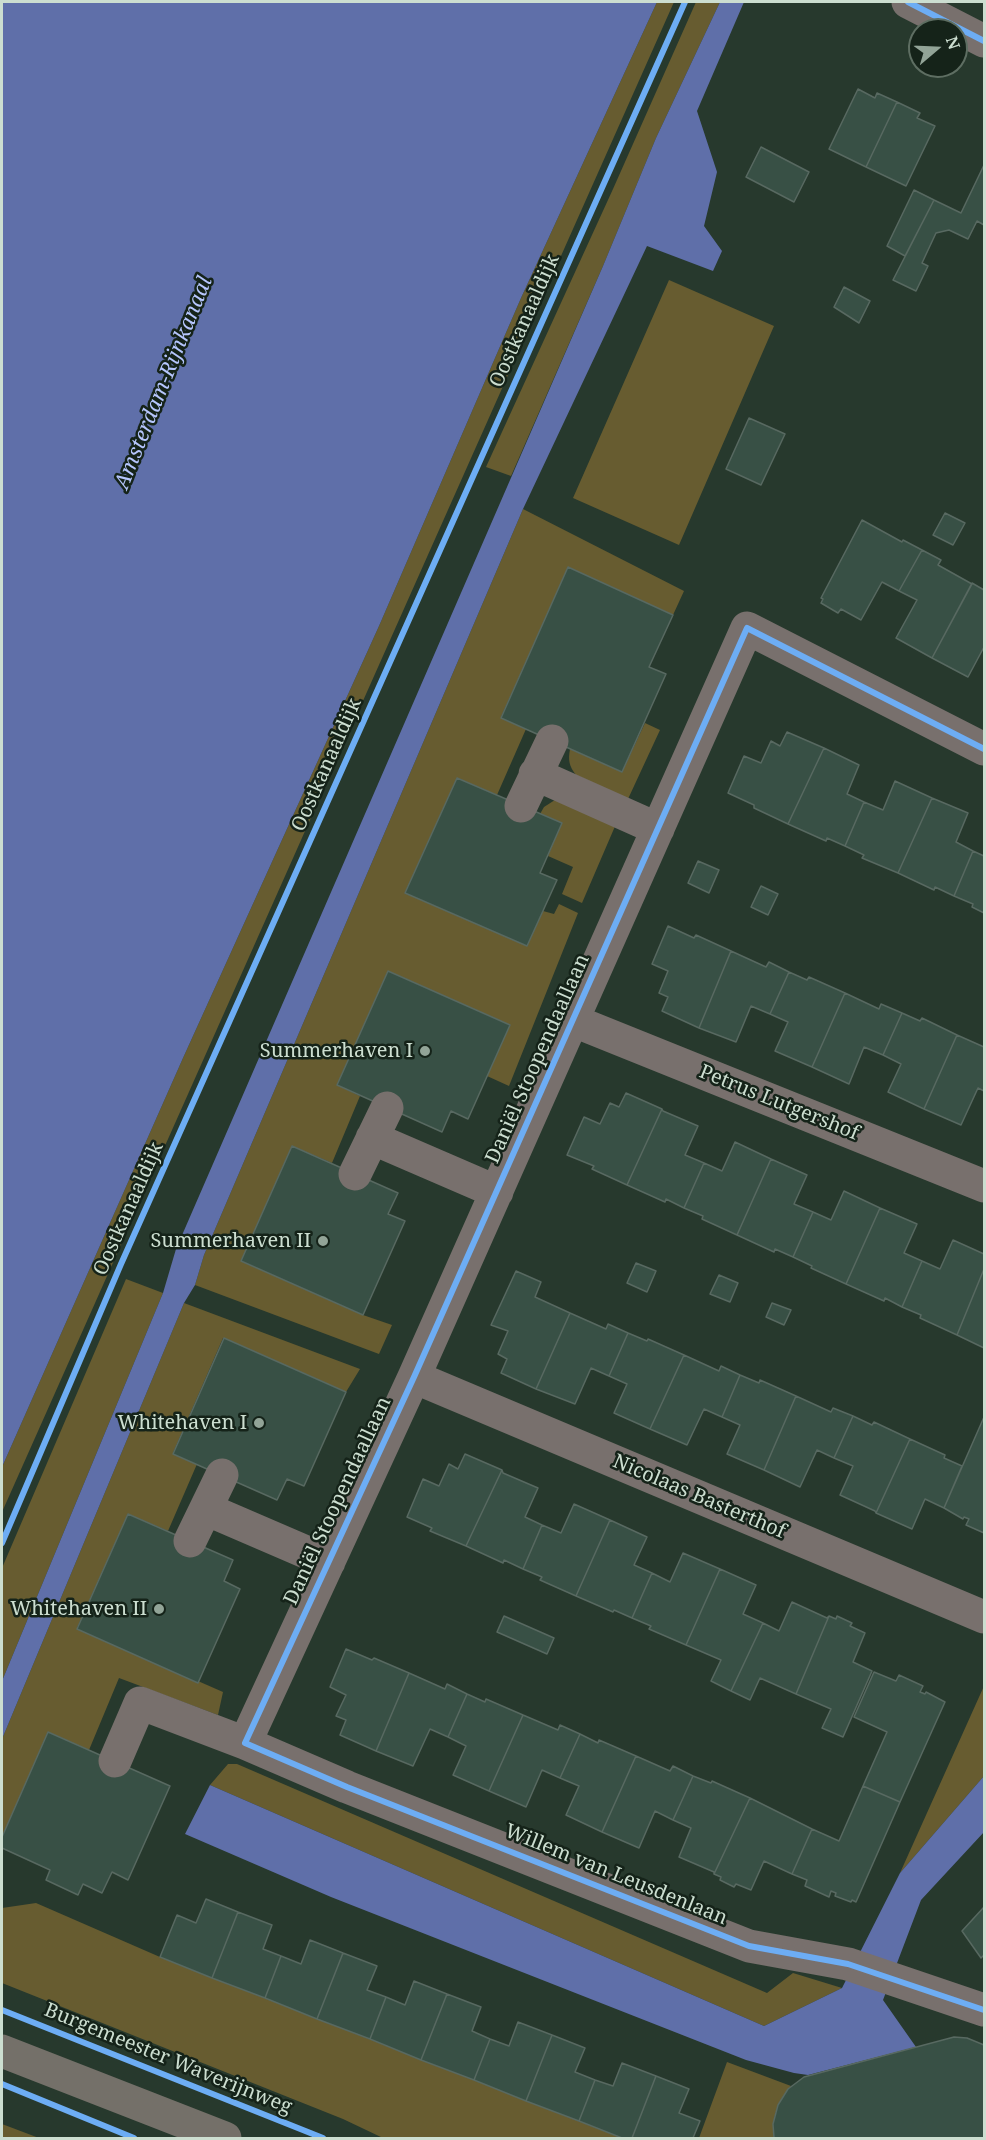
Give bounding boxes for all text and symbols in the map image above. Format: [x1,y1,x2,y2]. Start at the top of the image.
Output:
north arrow [908,18,968,78]
text: N [941,33,966,52]
street label: Oostkanaaldijk [485,251,565,391]
water label: Amsterdam-Rijnkanaal [110,273,218,493]
street label: Oostkanaaldijk [287,695,367,835]
street label: Daniël Stoopendaallaan [481,951,595,1167]
place label: Summerhaven I [260,1039,413,1063]
marker: Summerhaven I [418,1044,432,1058]
street label: Petrus Lutgershof [696,1060,862,1146]
street label: Oostkanaaldijk [89,1139,169,1279]
place label: Summerhaven II [150,1229,311,1253]
marker: Summerhaven II [316,1234,330,1248]
street label: Daniël Stoopendaallaan [279,1393,397,1609]
place label: Whitehaven I [118,1411,247,1435]
marker: Whitehaven I [252,1416,266,1430]
street label: Nicolaas Basterthof [609,1450,789,1544]
place label: Whitehaven II [10,1597,147,1621]
marker: Whitehaven II [152,1602,166,1616]
street label: Willem van Leusdenlaan [501,1819,731,1931]
street label: Burgemeester Waverijnweg [41,1998,295,2120]

